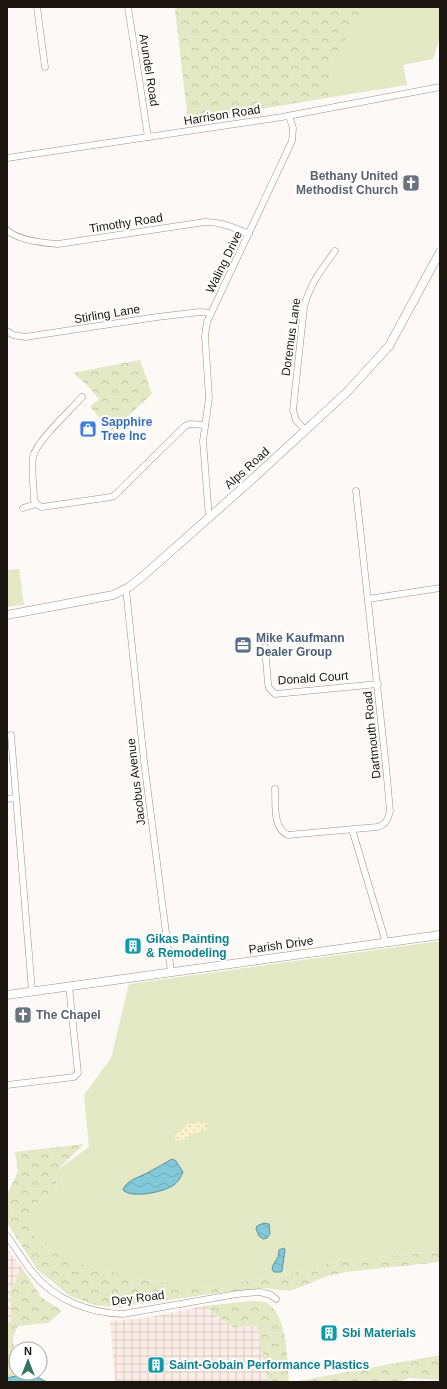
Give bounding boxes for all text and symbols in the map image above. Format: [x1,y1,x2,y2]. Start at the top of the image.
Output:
street label: Arundel Road [136,33,162,107]
street label: Harrison Road [183,102,261,128]
place label: Bethany United Methodist Church [296,169,398,197]
church icon: Bethany United Methodist Church [401,173,421,193]
street label: Timothy Road [88,210,164,236]
street label: Waling Drive [203,228,245,295]
street label: Doremus Lane [279,297,303,377]
street label: Stirling Lane [73,302,141,326]
place label: Sapphire Tree Inc [101,415,153,443]
shop icon: Sapphire Tree Inc [78,419,98,439]
street label: Alps Road [222,444,272,492]
place label: Mike Kaufmann Dealer Group [256,631,345,659]
office icon: Mike Kaufmann Dealer Group [233,635,253,655]
street label: Donald Court [277,669,349,687]
street label: Dartmouth Road [360,690,384,780]
street label: Jacobus Avenue [124,737,148,826]
place label: Gikas Painting & Remodeling [146,932,229,960]
street label: Parish Drive [248,933,315,956]
building icon: Gikas Painting & Remodeling [123,936,143,956]
church icon: The Chapel [13,1005,33,1025]
place label: The Chapel [36,1008,101,1022]
street label: Dey Road [111,1288,165,1308]
building icon: Sbi Materials [319,1323,339,1343]
place label: Sbi Materials [342,1326,416,1340]
north arrow [8,1341,48,1381]
text: N [24,1345,32,1357]
building icon: Saint-Gobain Performance Plastics [146,1355,166,1375]
place label: Saint-Gobain Performance Plastics [169,1358,369,1372]

